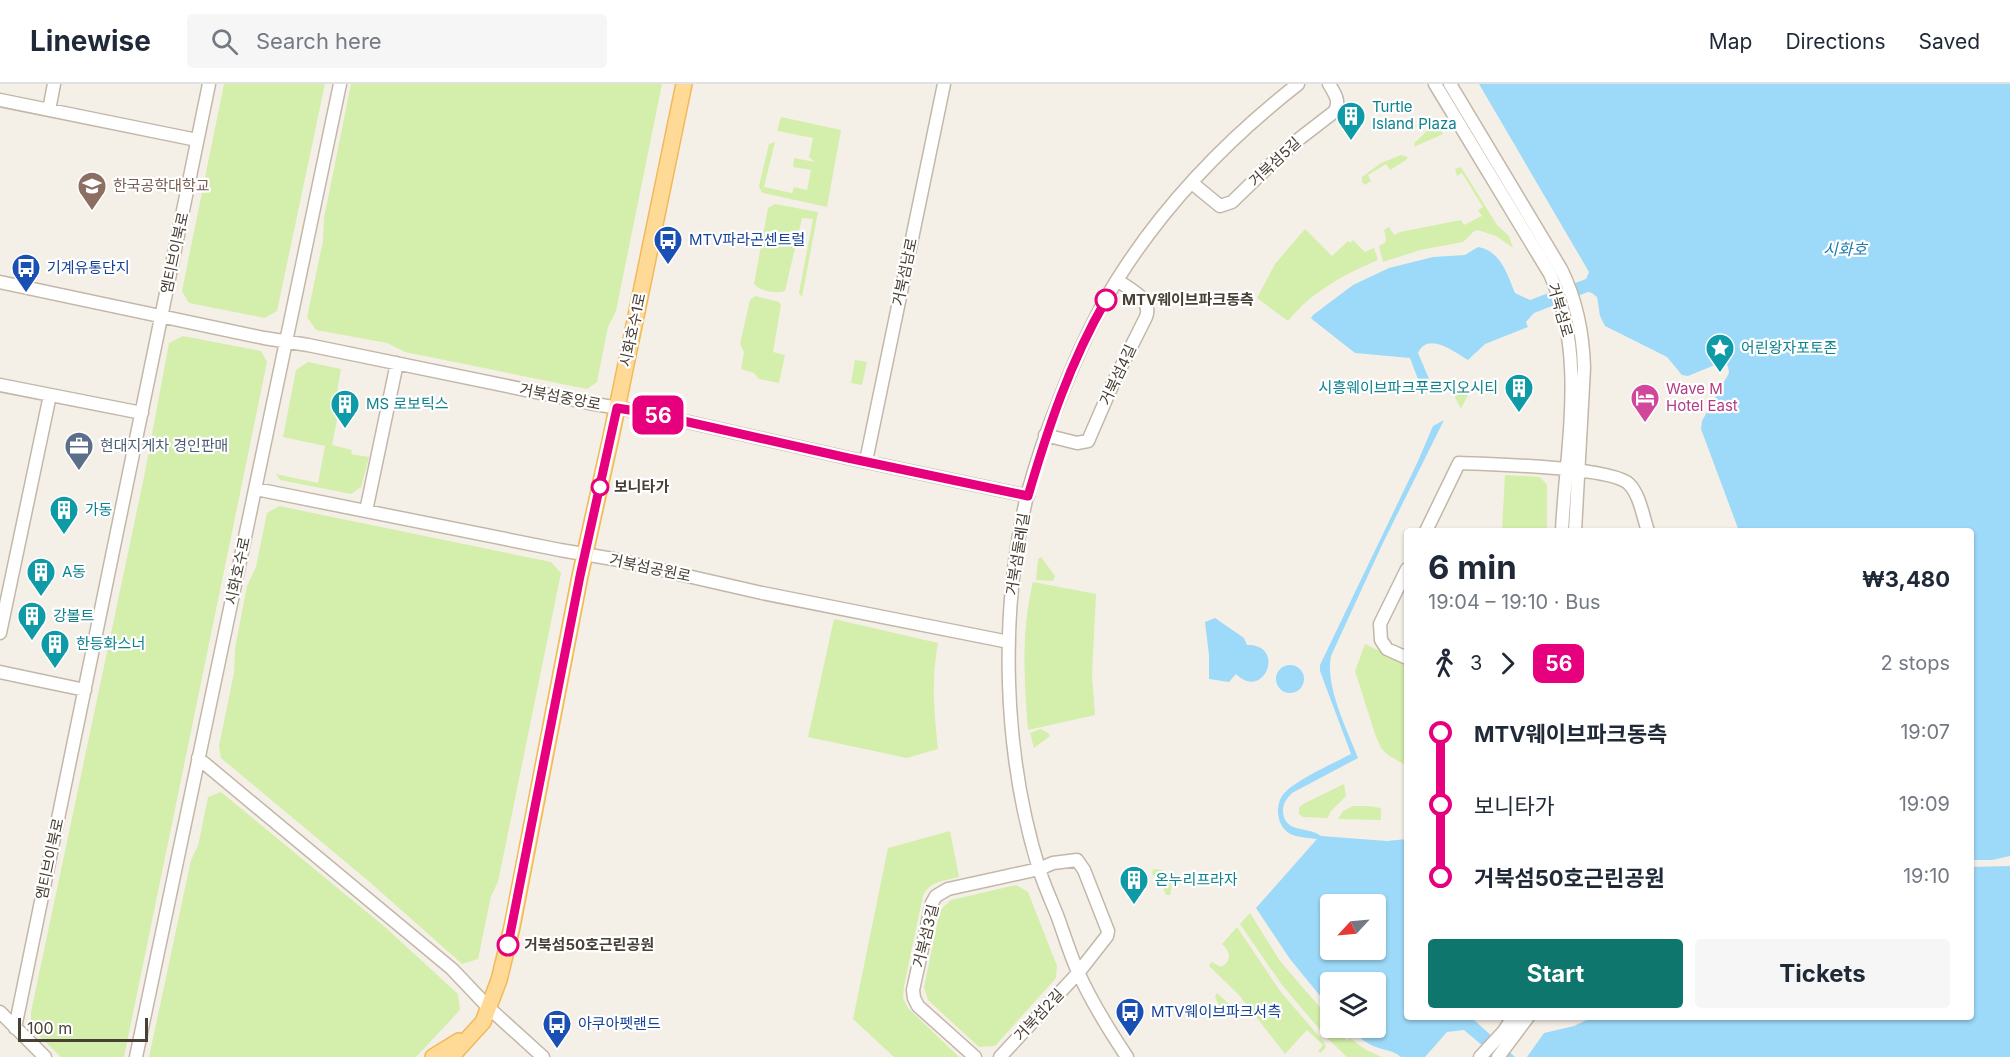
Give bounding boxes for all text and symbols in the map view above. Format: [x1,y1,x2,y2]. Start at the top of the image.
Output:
search box [187,14,607,68]
text: Linewise [30,24,151,58]
icon: search [208,25,241,58]
text: Search here [256,28,382,54]
text: Map [1709,29,1752,54]
text: Directions [1785,29,1886,54]
text: Saved [1919,29,1980,54]
place label: Turtle Island Plaza [1372,97,1457,133]
building icon: Turtle Island Plaza [1335,100,1367,142]
street label: 거북섬5길 [1245,133,1305,191]
school or university icon: 한국공학대학교 [76,170,108,212]
place label: 한국공학대학교 [113,176,210,195]
street label: 엠티브이북로 [157,210,192,295]
bus stop icon: MTV파라곤센트럴 [652,224,684,266]
place label: MTV파라곤센트럴 [689,230,805,249]
street label: 거북섬남로 [888,236,921,308]
water label: 시화호 [1823,239,1868,259]
bus stop icon: 기계유통단지 [10,252,42,294]
place label: 기계유통단지 [47,258,130,277]
street label: 거북섬로 [1544,281,1577,339]
marker: MTV웨이브파크동측 [1095,289,1117,311]
place label: MTV웨이브파크동측 [1122,290,1254,309]
street label: 시화호수1로 [615,291,650,369]
place icon: 어린왕자포토존 [1704,332,1736,374]
place label: 어린왕자포토존 [1741,338,1838,357]
street label: 거북섬4길 [1095,341,1140,408]
building icon: 시흥웨이브파크푸르지오시티 [1503,372,1535,414]
place label: 시흥웨이브파크푸르지오시티 [1319,378,1498,397]
street label: 거북섬중앙로 [518,379,603,414]
place label: Wave M Hotel East [1666,379,1738,415]
hotel icon: Wave M Hotel East [1629,382,1661,424]
building icon: MS 로보틱스 [329,388,361,430]
place label: MS 로보틱스 [366,394,449,413]
line badge: 56 [631,396,685,434]
text: 56 [644,403,672,428]
office icon: 현대지게차 경인판매 [63,430,95,472]
place label: 현대지게차 경인판매 [100,436,228,455]
place label: 보니타가 [614,477,669,496]
marker: 보니타가 [591,478,609,496]
building icon: 가동 [48,494,80,536]
place label: 가동 [85,500,113,519]
street label: 거북섬둘레길 [1002,512,1033,596]
street label: 시화호수로 [221,535,254,607]
text: 6 min [1428,547,1517,587]
street label: 거북섬공원로 [608,550,693,585]
building icon: A동 [25,556,57,598]
place label: A동 [62,562,86,581]
text: ₩3,480 [1862,566,1950,592]
text: 19:04 – 19:10 · Bus [1428,590,1601,614]
building icon: 강볼트 [16,600,48,642]
place label: 강볼트 [53,606,95,625]
building icon: 한등화스너 [39,628,71,670]
place label: 한등화스너 [76,634,145,653]
icon: walk [1428,647,1461,680]
icon: forward [1491,647,1524,680]
text: 3 [1470,651,1482,675]
text: 56 [1545,651,1572,676]
text: 2 stops [1880,651,1950,675]
text: 19:07 [1900,720,1950,744]
text: MTV웨이브파크동측 [1474,721,1667,747]
text: 19:09 [1899,792,1950,816]
text: 보니타가 [1474,793,1555,819]
street label: 엠티브이북로 [32,816,67,901]
building icon: 온누리프라자 [1118,864,1150,906]
text: 19:10 [1903,864,1950,888]
text: 거북섬50호근린공원 [1474,865,1665,891]
place label: 온누리프라자 [1155,870,1238,889]
north arrow [1320,894,1386,960]
map controls [1320,894,1386,1038]
street label: 거북섬3길 [908,902,943,969]
marker: 거북섬50호근린공원 [497,934,519,956]
place label: 거북섬50호근린공원 [524,935,654,954]
button: Start [1428,939,1683,1008]
button: Tickets [1695,939,1950,1008]
button: layers [1320,972,1386,1038]
street label: 거북섬2길 [1010,985,1068,1045]
bus stop icon: MTV웨이브파크서측 [1114,996,1146,1038]
place label: MTV웨이브파크서측 [1151,1002,1281,1021]
bus stop icon: 아쿠아펫랜드 [541,1008,573,1050]
place label: 아쿠아펫랜드 [578,1014,661,1033]
scale bar [18,1015,148,1042]
text: 100 m [27,1018,72,1038]

